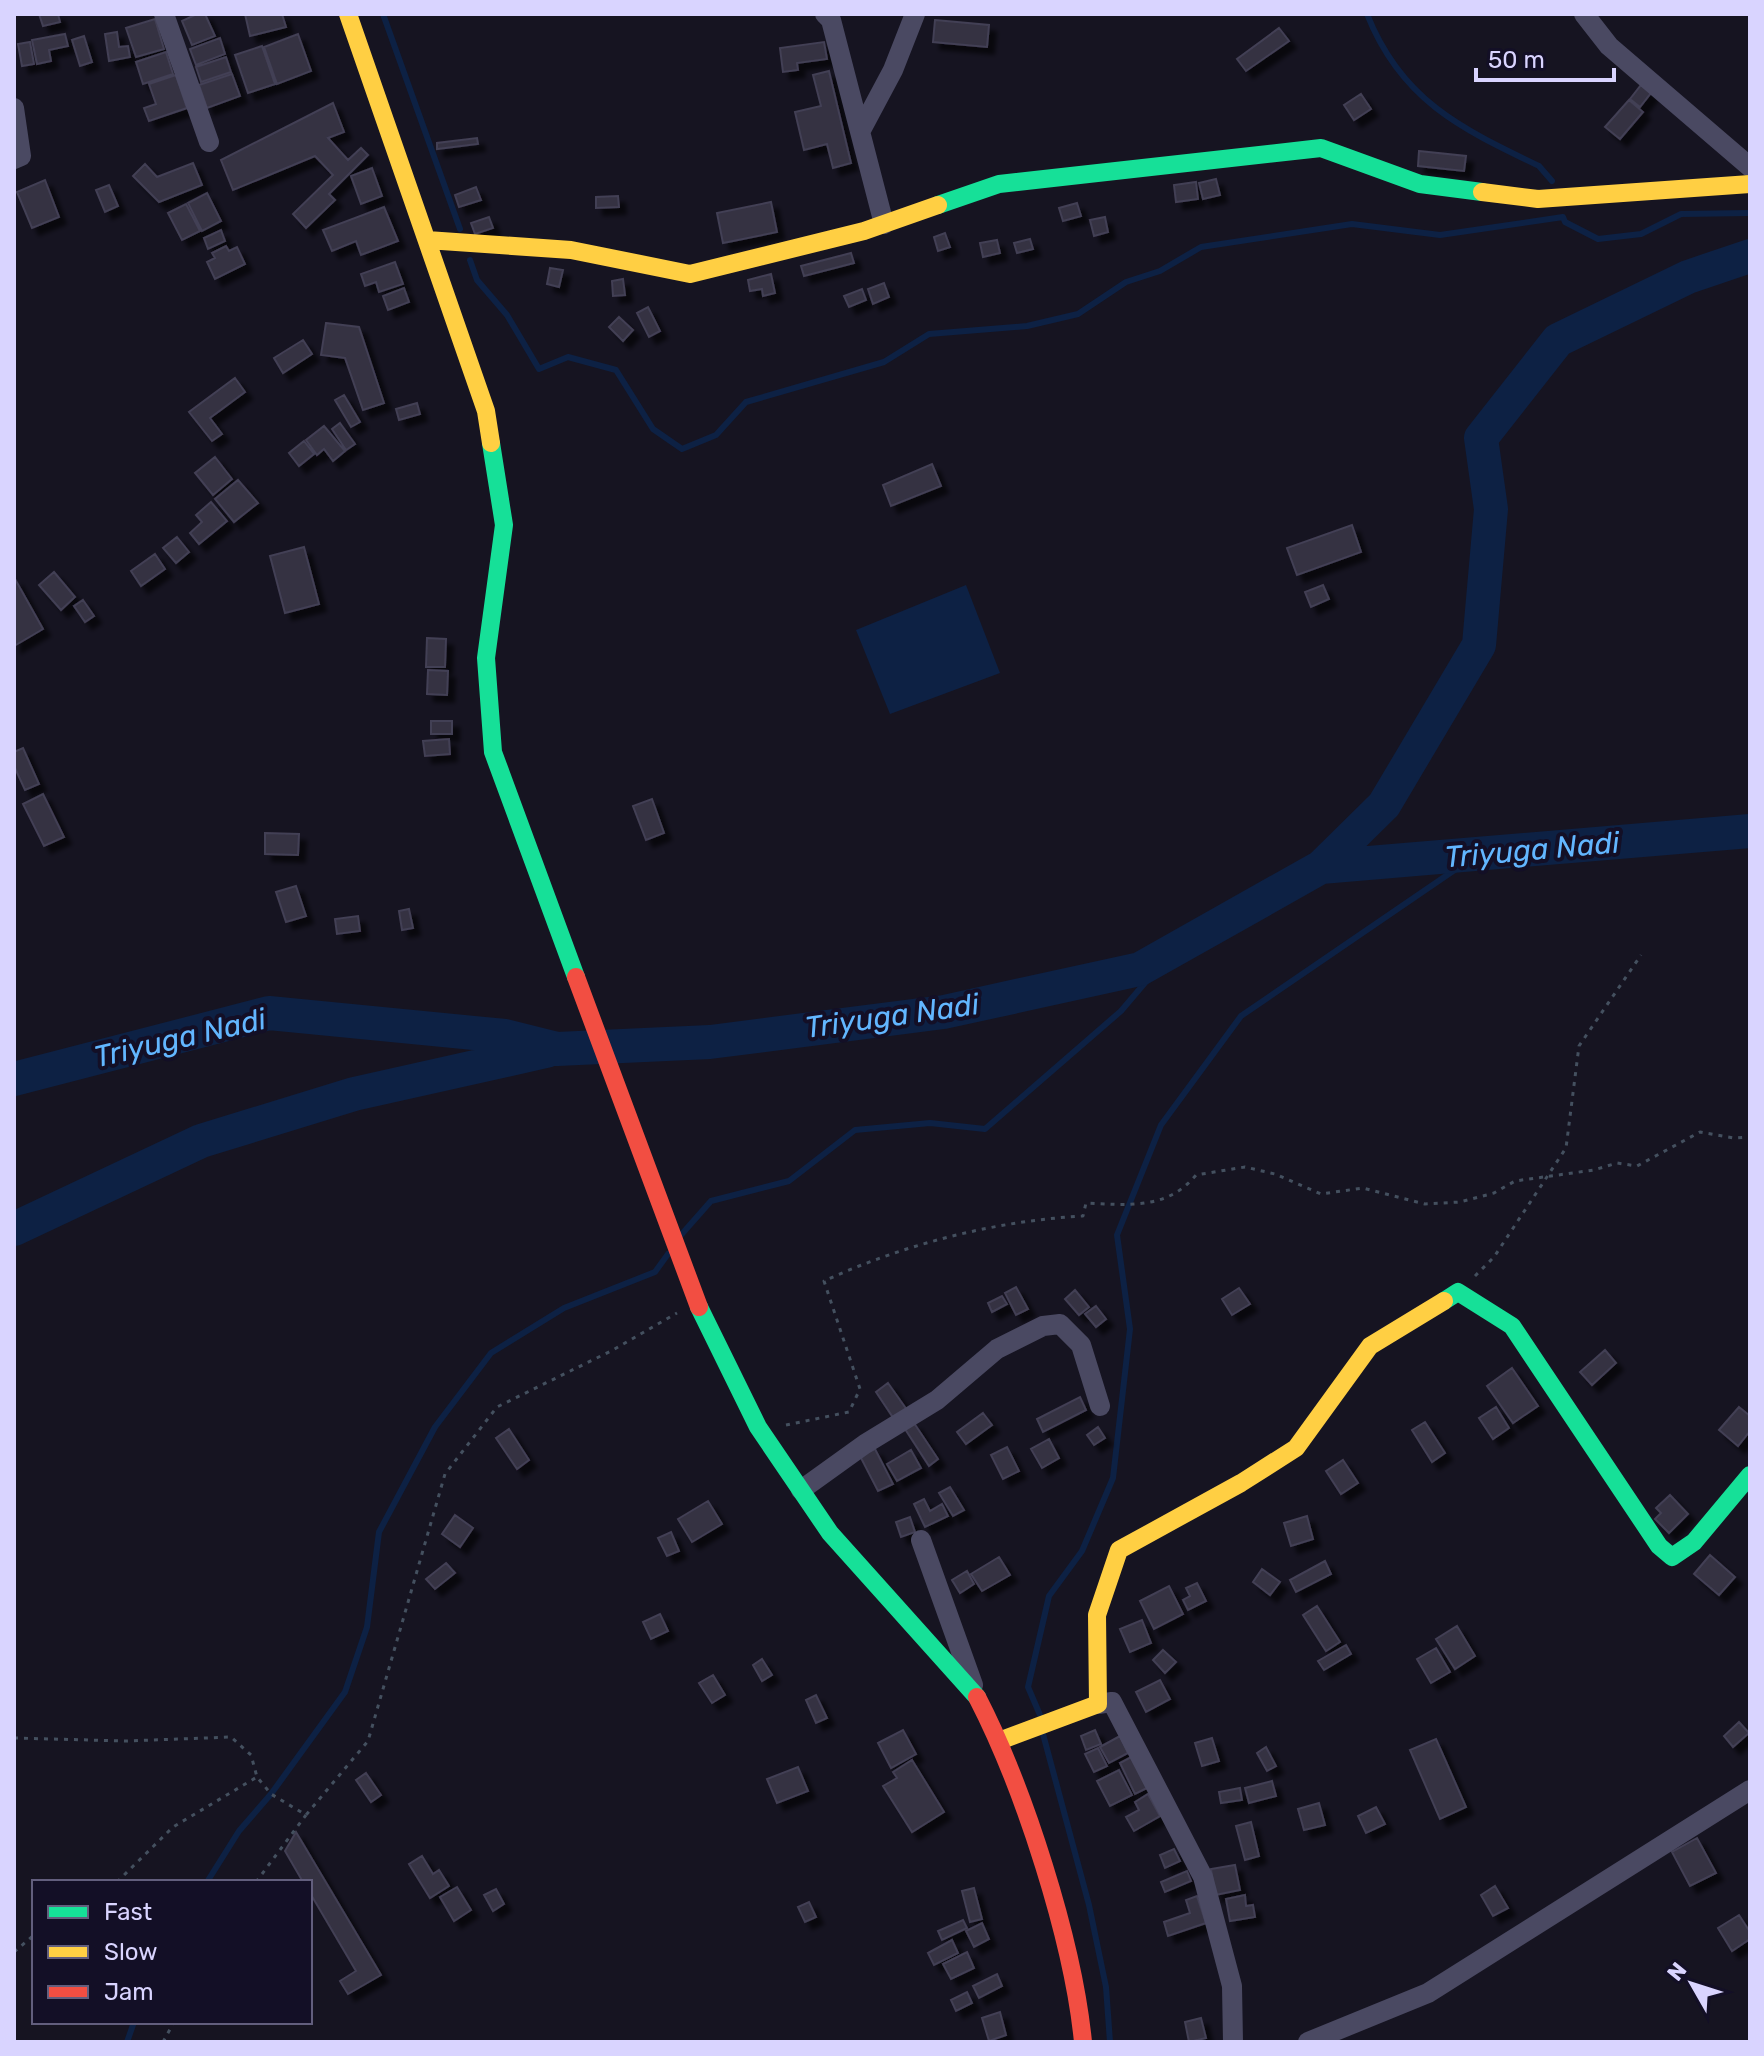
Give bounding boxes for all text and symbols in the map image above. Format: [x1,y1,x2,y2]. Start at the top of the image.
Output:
scale bar [1476,32,1614,82]
text: 50 m [1488,46,1545,74]
water label: Triyuga Nadi [1443,824,1622,876]
water label: Triyuga Nadi [803,986,982,1046]
water label: Triyuga Nadi [91,1001,270,1075]
legend [32,1880,312,2024]
text: Fast [104,1898,152,1926]
text: Slow [104,1938,157,1966]
north arrow [1652,1944,1732,2024]
text: N [1661,1957,1692,1986]
text: Jam [104,1978,154,2006]

